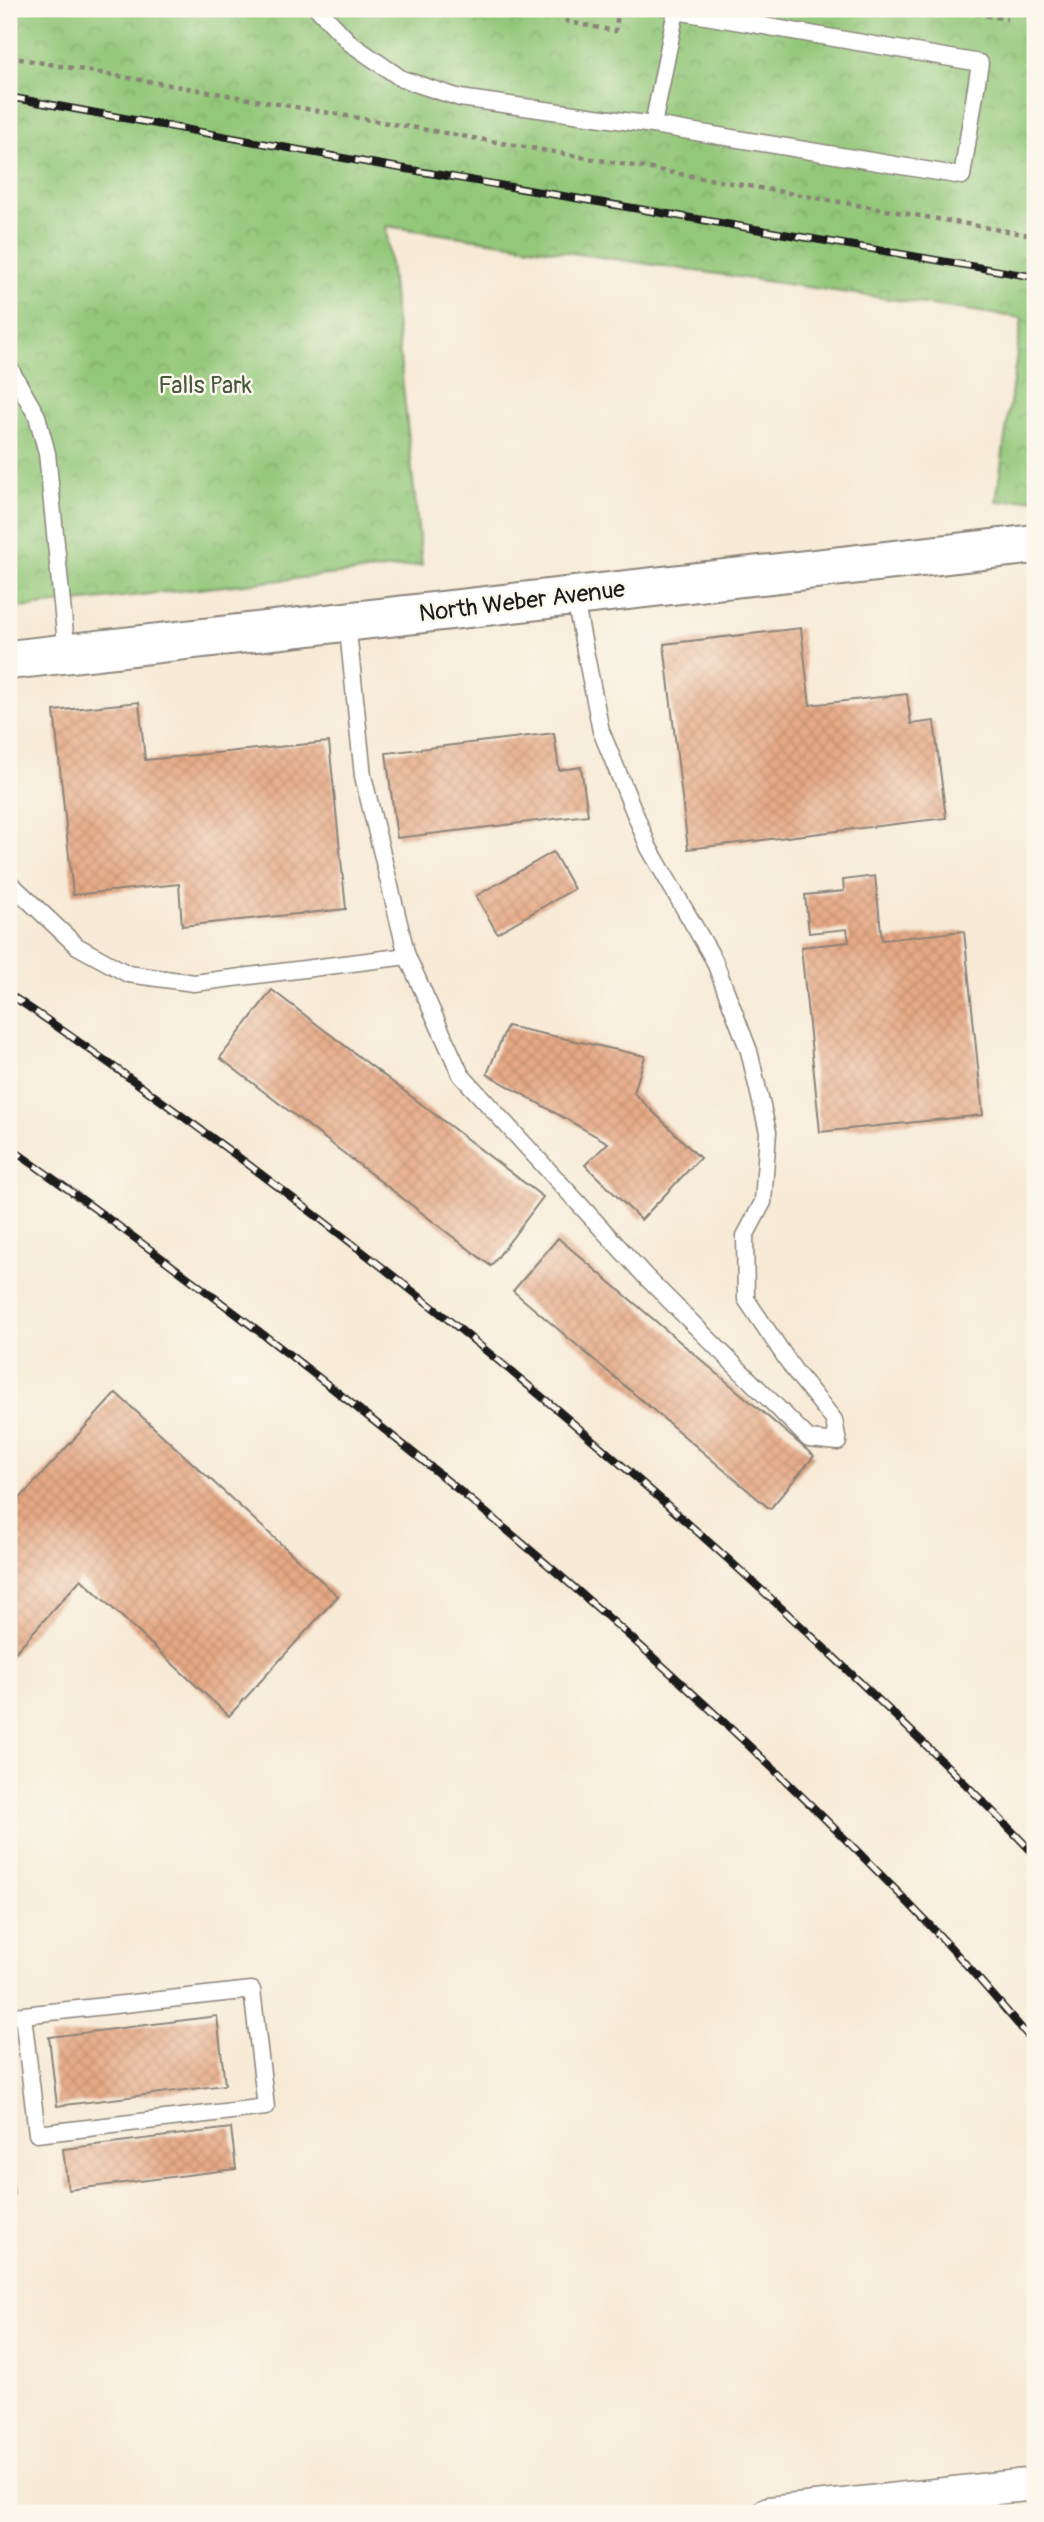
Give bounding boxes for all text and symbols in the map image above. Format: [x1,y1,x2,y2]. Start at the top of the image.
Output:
park label: Falls Park [158,371,252,400]
street label: North Weber Avenue [417,574,627,629]

